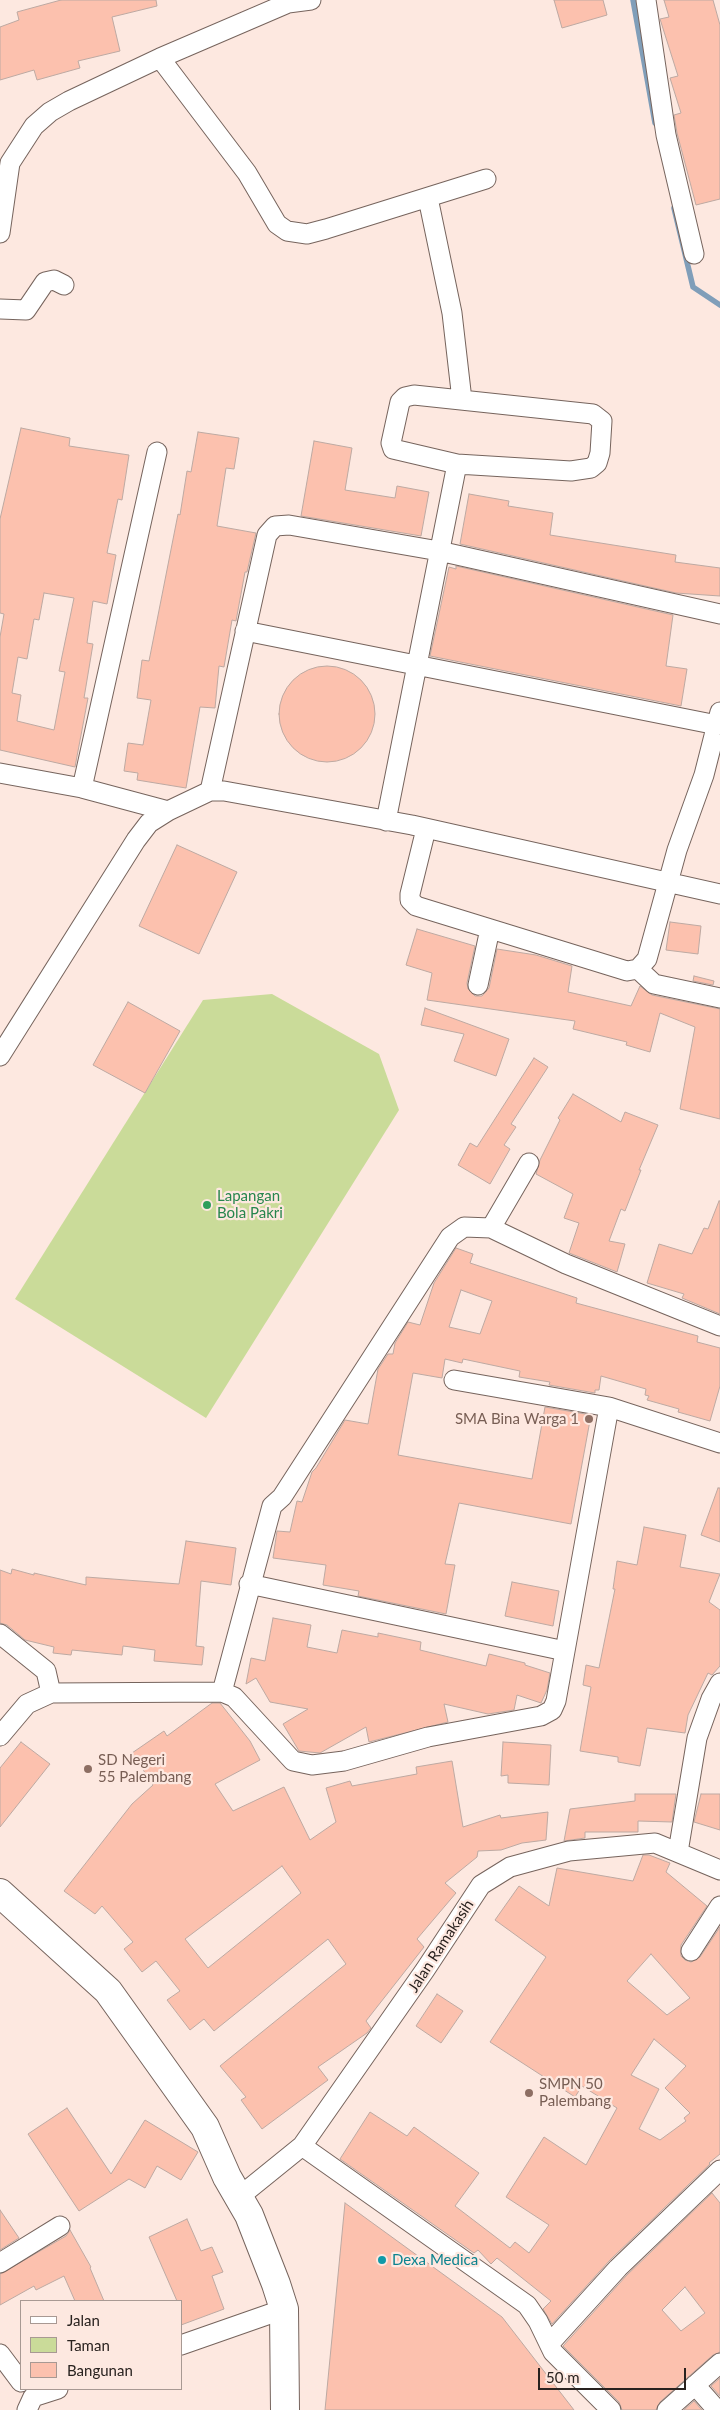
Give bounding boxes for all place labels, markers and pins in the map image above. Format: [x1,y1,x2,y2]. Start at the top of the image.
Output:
place label: Lapangan Bola Pakri [217,1187,283,1222]
marker: Lapangan Bola Pakri [201,1199,213,1211]
place label: SMA Bina Warga 1 [455,1410,579,1428]
marker: SMA Bina Warga 1 [583,1413,595,1425]
place label: SD Negeri 55 Palembang [98,1751,191,1786]
marker: SD Negeri 55 Palembang [82,1763,94,1775]
place label: SMPN 50 Palembang [539,2075,611,2110]
marker: SMPN 50 Palembang [523,2087,535,2099]
place label: Dexa Medica [392,2251,478,2269]
marker: Dexa Medica [376,2254,388,2266]

